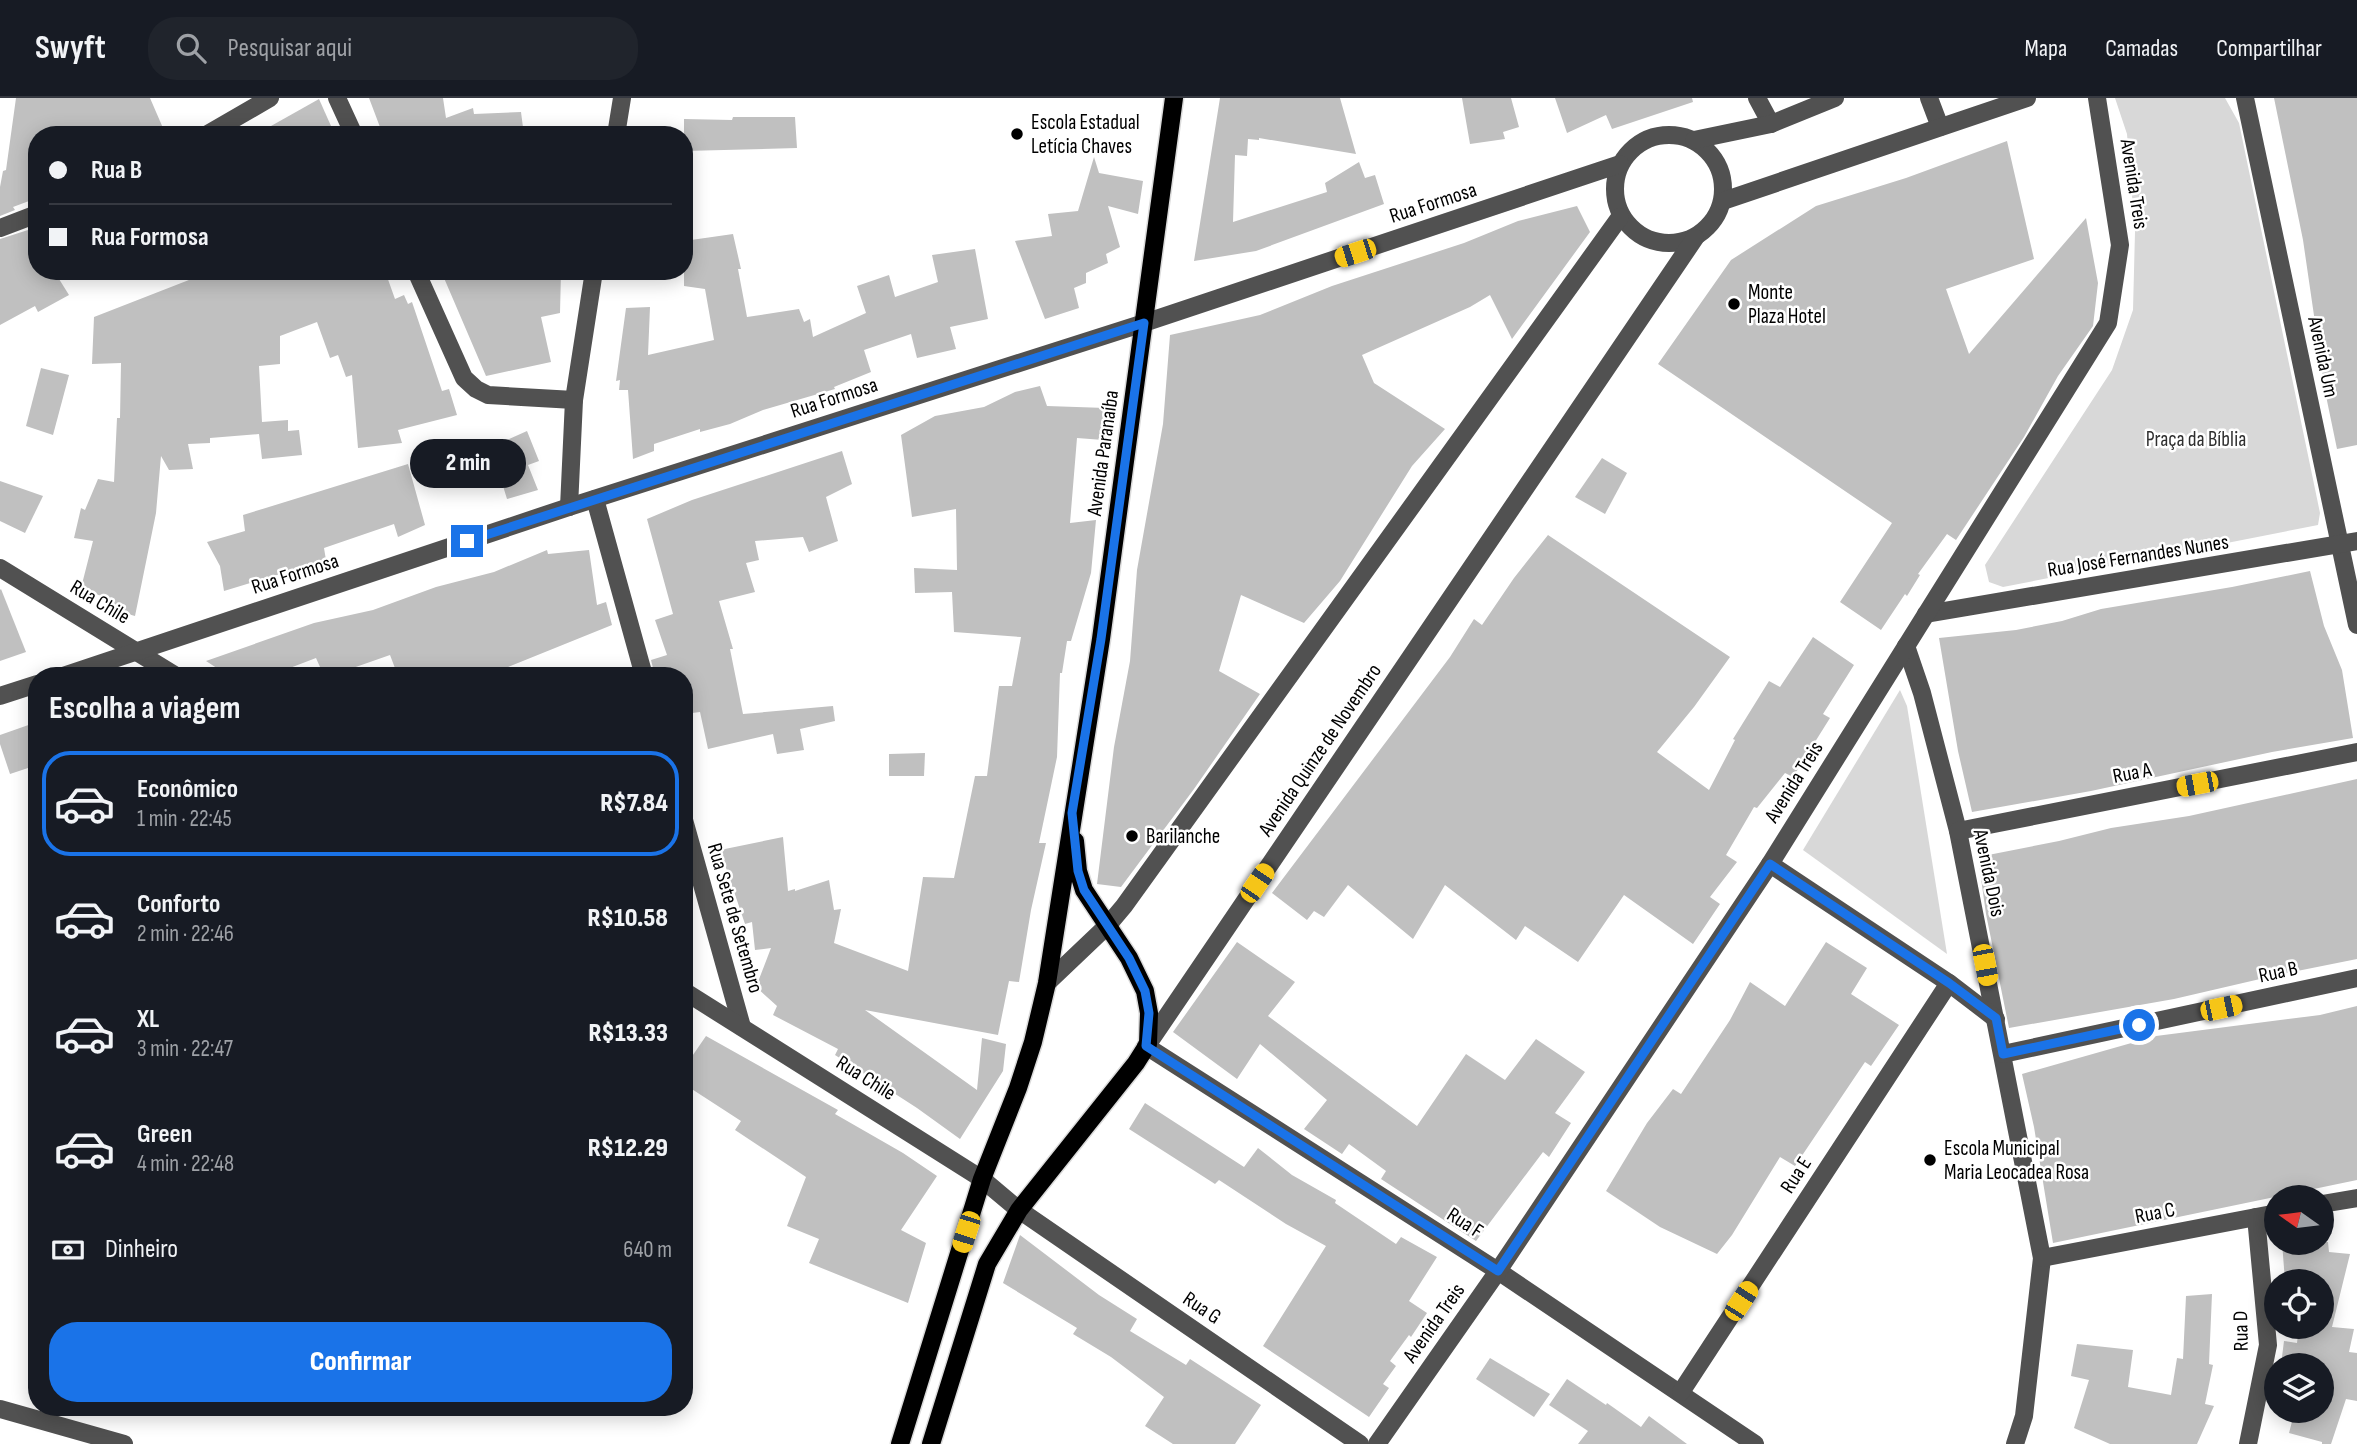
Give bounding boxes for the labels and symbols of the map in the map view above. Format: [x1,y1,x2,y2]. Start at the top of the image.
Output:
place label: Escola Estadual Letícia Chaves [1031,110,1140,159]
marker: Escola Estadual Letícia Chaves [1009,126,1025,142]
street label: Avenida Treis [2114,136,2153,231]
street label: Rua Formosa [1386,177,1480,229]
car [1332,237,1379,269]
place label: Monte Plaza Hotel [1748,280,1826,329]
marker: Monte Plaza Hotel [1726,296,1742,312]
street label: Avenida Um [2302,313,2344,400]
street label: Rua Formosa [787,372,881,424]
street label: Avenida Paranaíba [1082,389,1124,518]
park label: Praça da Bíblia [2146,427,2246,452]
callout: 2 min [409,440,525,488]
route end [451,525,483,557]
street label: Rua José Fernandes Nunes [2046,529,2230,583]
street label: Rua Formosa [248,548,342,600]
street label: Rua Chile [66,574,134,630]
street label: Avenida Quinze de Novembro [1253,659,1387,842]
street label: Avenida Treis [1759,737,1829,828]
street label: Rua A [2111,757,2154,789]
car [2175,770,2220,798]
place label: Barilanche [1146,824,1220,849]
street label: Avenida Dois [1967,826,2010,919]
marker: Barilanche [1124,828,1140,844]
street label: Rua Sete de Setembro [702,840,768,996]
car [1237,860,1278,906]
car [1971,942,2000,988]
street label: Rua B [2256,956,2300,988]
car [2199,993,2244,1023]
route start [2123,1009,2155,1041]
street label: Rua Chile [832,1050,900,1106]
place label: Escola Municipal Maria Leocadea Rosa [1944,1136,2089,1185]
street label: Rua E [1775,1152,1817,1198]
marker: Escola Municipal Maria Leocadea Rosa [1922,1152,1938,1168]
north arrow [2264,1185,2334,1255]
street label: Rua C [2133,1197,2177,1229]
street label: Rua F [1442,1202,1488,1244]
car [950,1209,983,1255]
car [1721,1278,1762,1324]
street label: Avenida Treis [1397,1279,1470,1368]
street label: Rua G [1178,1286,1226,1330]
street label: Rua D [2228,1311,2254,1351]

